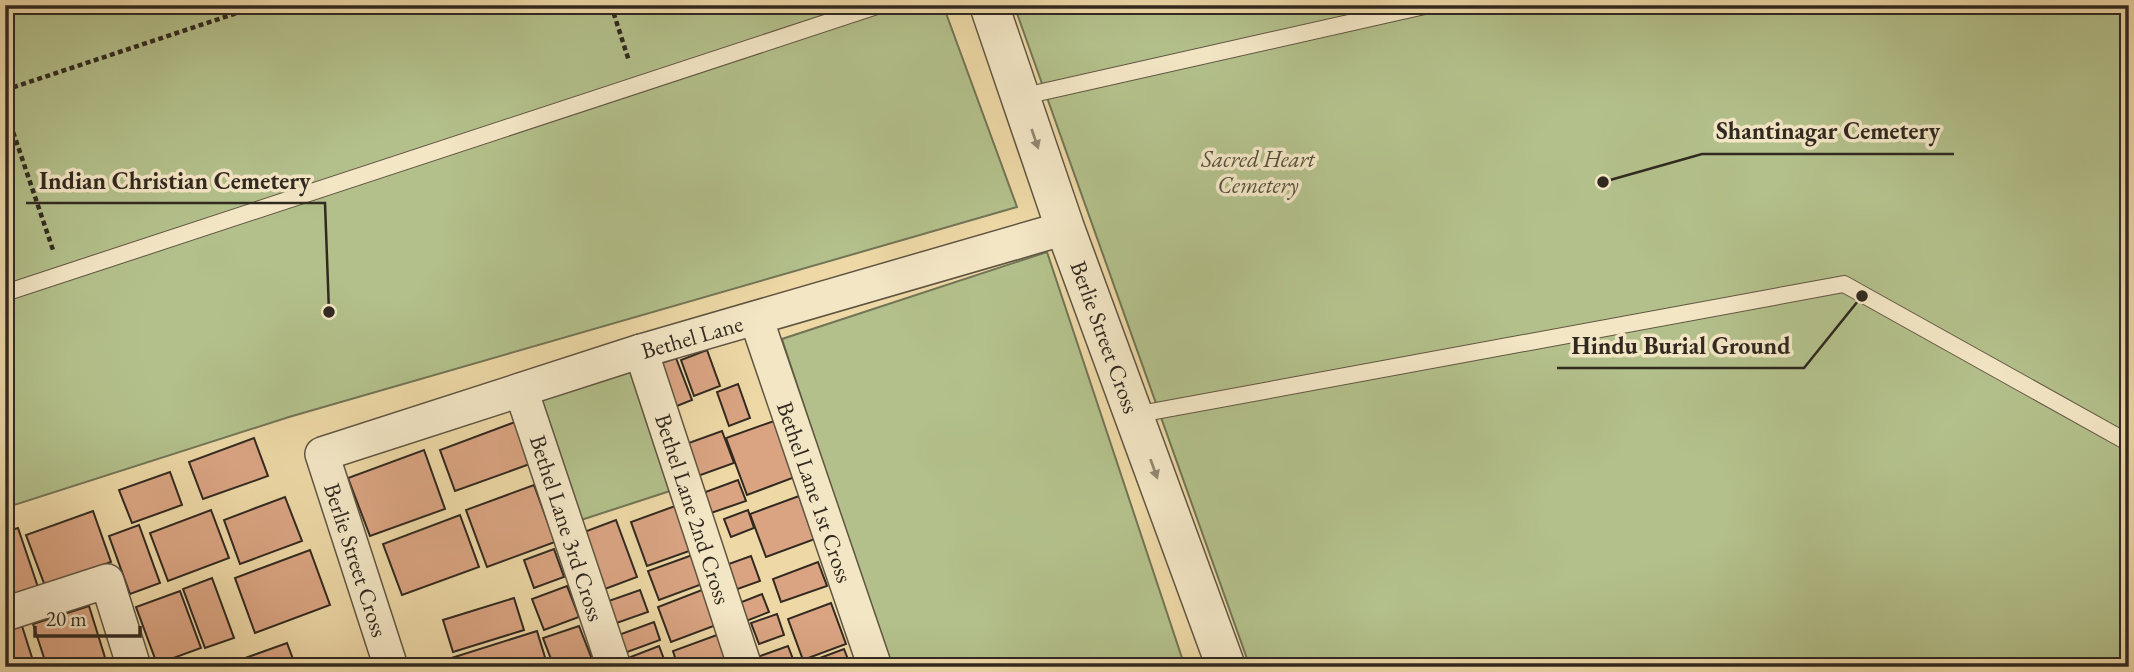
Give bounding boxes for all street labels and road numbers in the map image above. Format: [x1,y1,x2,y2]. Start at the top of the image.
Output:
street label: Berlie Street Cross [1063,257,1147,417]
street label: Bethel Lane [638,308,746,366]
street label: Bethel Lane 1st Cross [770,398,860,586]
street label: Bethel Lane 2nd Cross [648,410,738,608]
street label: Bethel Lane 3rd Cross [523,431,611,625]
street label: Berlie Street Cross [317,479,395,641]

